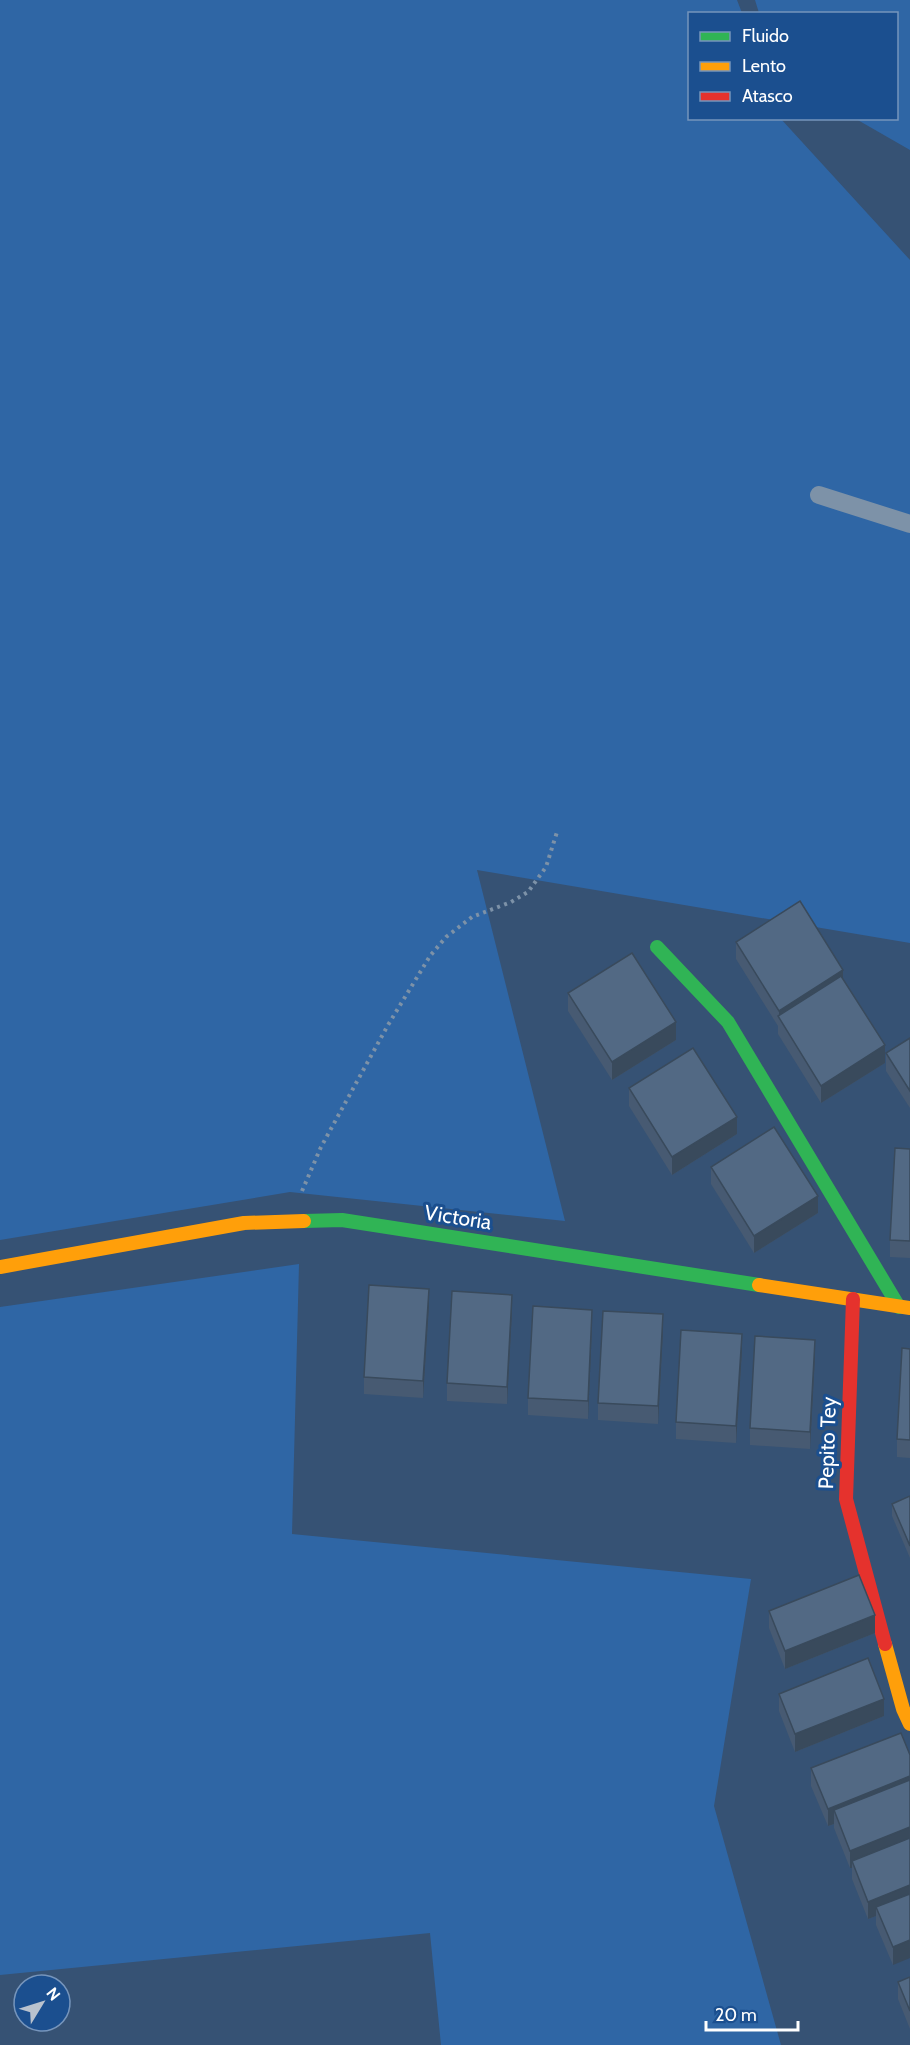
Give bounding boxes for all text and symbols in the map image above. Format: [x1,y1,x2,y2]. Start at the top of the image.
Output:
legend [688,12,898,120]
text: Fluido [742,25,789,47]
text: Lento [742,55,786,77]
text: Atasco [742,85,793,107]
street label: Victoria [423,1199,493,1235]
street label: Pepito Tey [813,1396,841,1490]
north arrow [12,1973,72,2033]
text: N [42,1984,64,2004]
scale bar [706,1994,798,2032]
text: 20 m [715,2004,757,2026]

